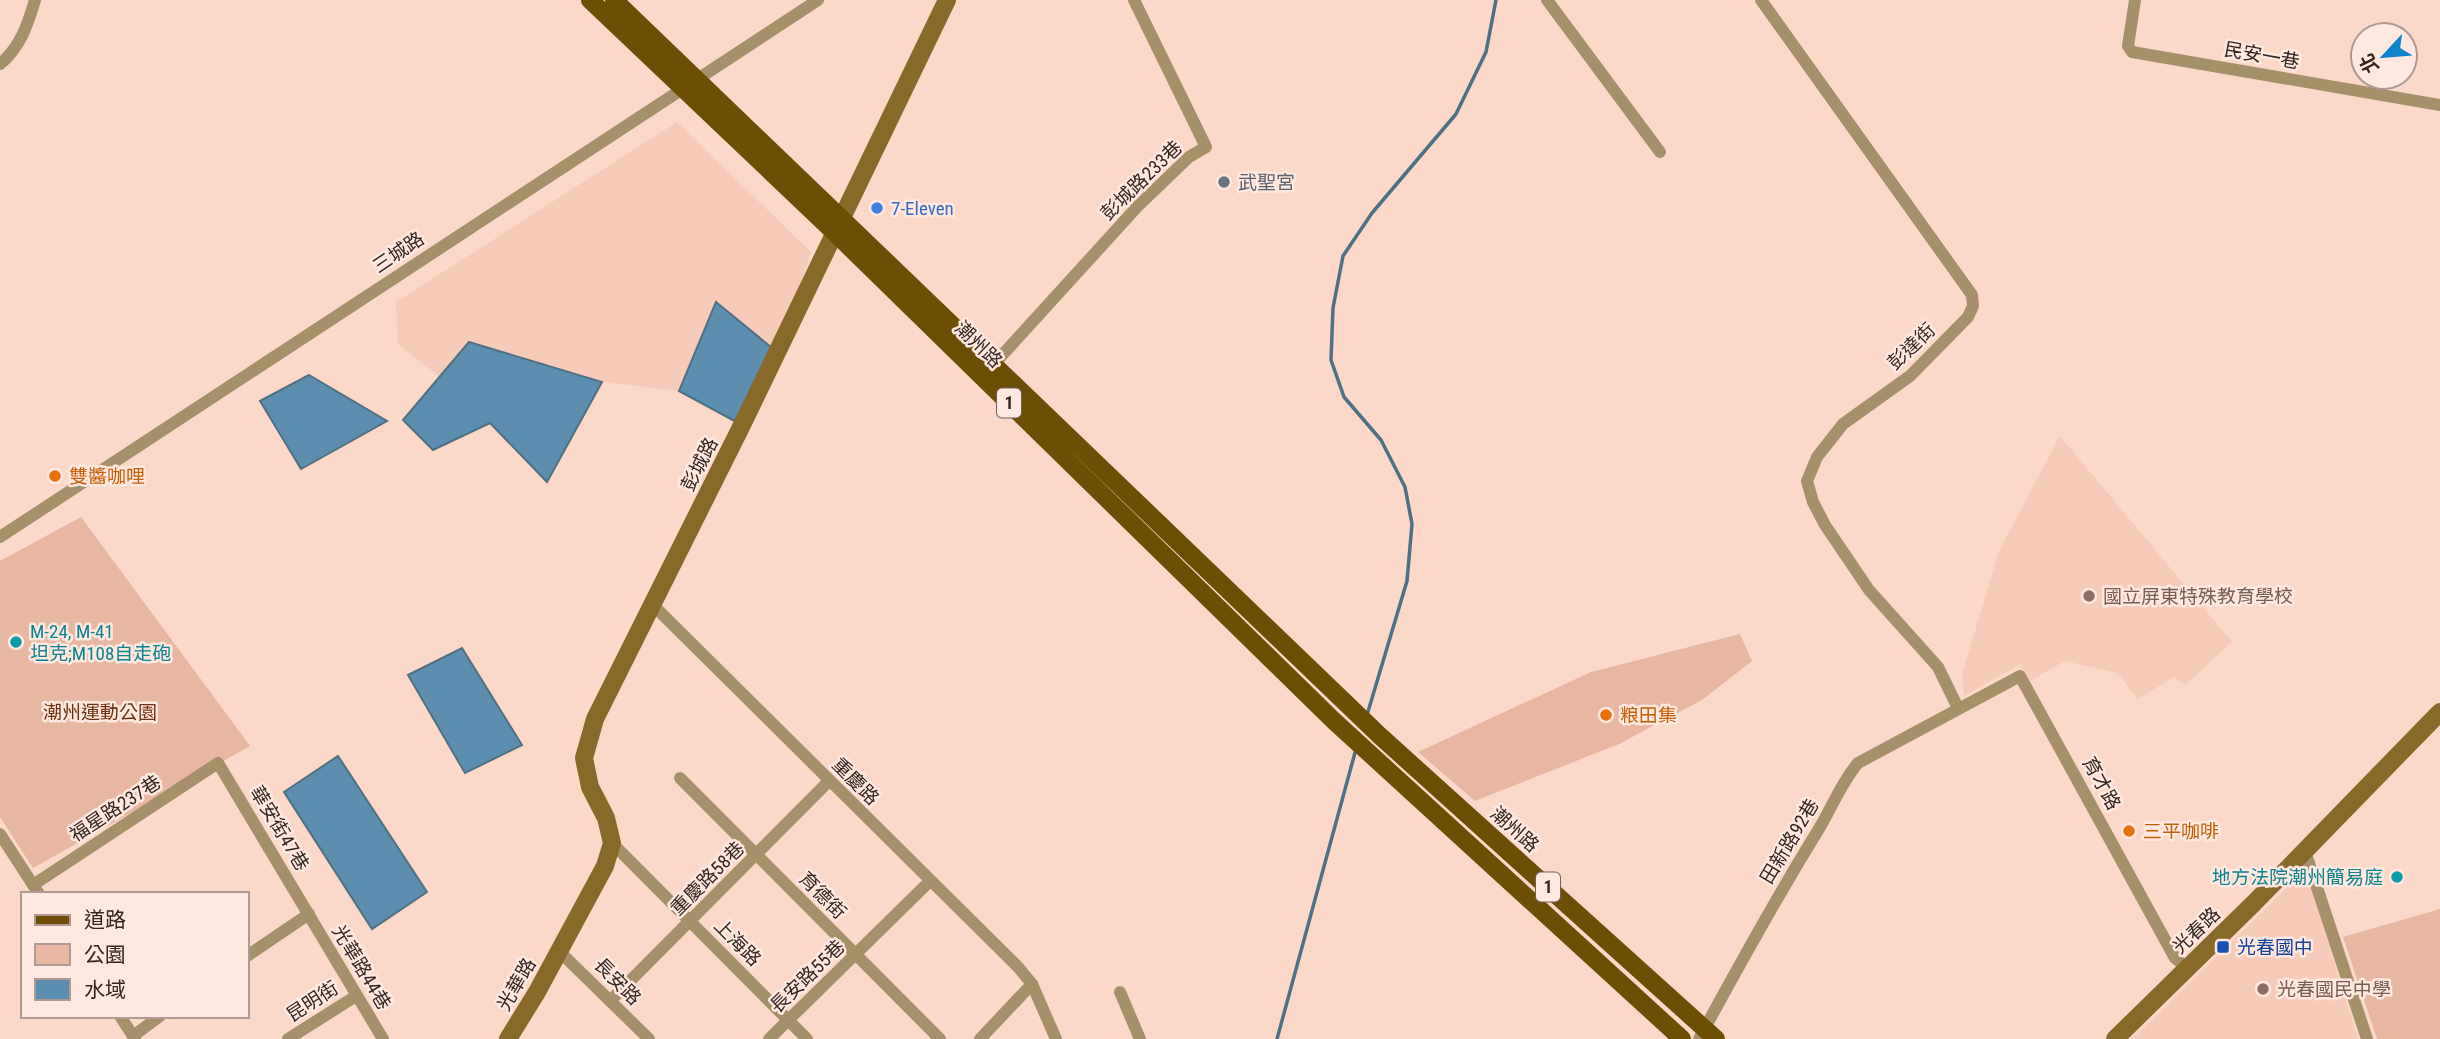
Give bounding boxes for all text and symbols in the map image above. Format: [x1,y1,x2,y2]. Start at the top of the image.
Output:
north arrow [2349,21,2419,91]
street label: 民安一巷 [2222,38,2301,73]
text: 北 [2355,50,2384,77]
street label: 彭城路233巷 [1096,136,1187,225]
place label: 武聖宮 [1238,171,1295,194]
marker: 武聖宮 [1216,174,1232,190]
place label: 7-Eleven [891,197,954,220]
marker: 7-Eleven [869,200,885,216]
street label: 三城路 [368,227,428,278]
street label: 潮州路 [950,316,1007,372]
street label: 彭達街 [1883,318,1940,374]
road number: 1 [997,388,1021,418]
street label: 彭城路 [676,434,723,495]
place label: 雙醬咖哩 [69,465,145,488]
marker: 雙醬咖哩 [47,468,63,484]
place label: 國立屏東特殊教育學校 [2103,585,2293,608]
marker: 國立屏東特殊教育學校 [2081,588,2097,604]
place label: M-24, M-41 坦克;M108自走砲 [30,620,171,665]
marker: M-24, M-41 坦克;M108自走砲 [8,634,24,650]
park label: 潮州運動公園 [43,701,157,724]
place label: 粮田集 [1620,704,1677,727]
marker: 粮田集 [1598,707,1614,723]
street label: 重慶路 [827,753,884,810]
street label: 育才路 [2078,753,2125,814]
street label: 福星路237巷 [65,770,165,846]
street label: 華安街47巷 [245,782,314,875]
street label: 田新路92巷 [1755,795,1824,888]
street label: 潮州路 [1486,802,1544,857]
place label: 三平咖啡 [2143,820,2219,843]
marker: 三平咖啡 [2121,823,2137,839]
street label: 重慶路58巷 [666,837,749,920]
place label: 地方法院潮州簡易庭 [2212,866,2383,889]
street label: 育德街 [794,867,851,924]
marker: 地方法院潮州簡易庭 [2389,869,2405,885]
road number: 1 [1536,872,1560,902]
legend [21,892,248,1018]
street label: 光春路 [2168,902,2225,958]
text: 道路 [84,908,126,932]
street label: 上海路 [709,914,766,971]
street label: 光華路44巷 [327,921,396,1014]
street label: 長安路55巷 [765,935,849,1018]
place label: 光春國中 [2237,936,2313,959]
marker: 光春國中 [2215,939,2231,955]
text: 公園 [84,943,126,967]
street label: 長安路 [589,953,646,1010]
street label: 光華路 [492,954,541,1015]
street label: 昆明街 [282,976,342,1027]
text: 水域 [84,978,126,1002]
place label: 光春國民中學 [2277,978,2391,1001]
marker: 光春國民中學 [2255,981,2271,997]

